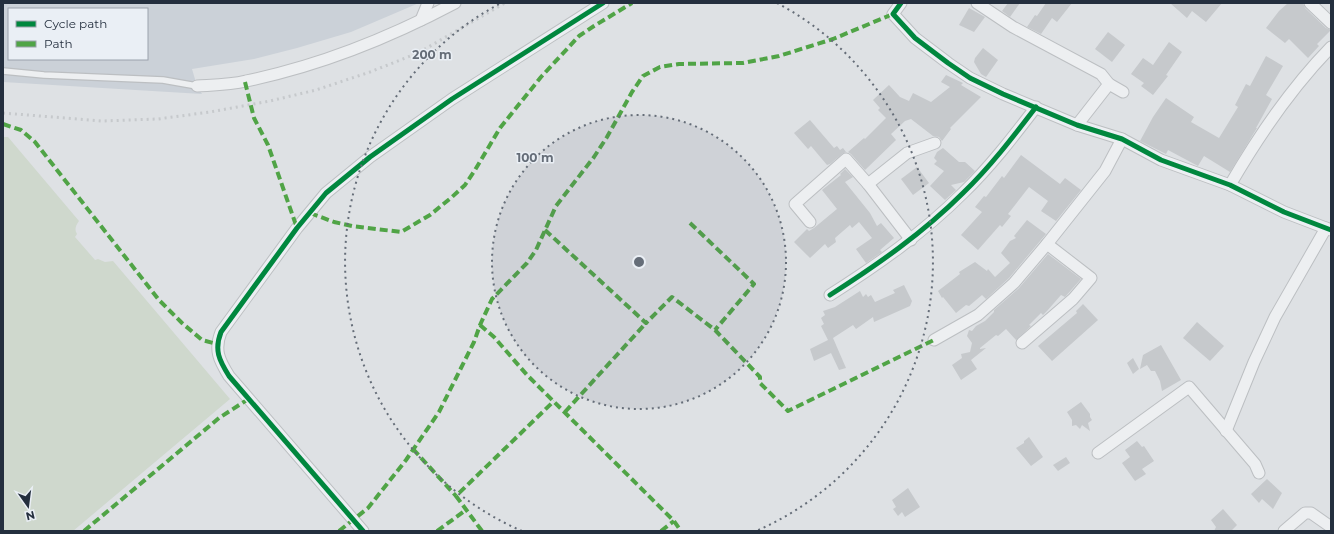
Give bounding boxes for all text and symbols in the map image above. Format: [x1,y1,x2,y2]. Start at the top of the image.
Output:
legend [8,8,148,60]
text: Cycle path [44,16,107,31]
text: Path [44,36,73,51]
text: 200 m [412,47,452,62]
text: 100 m [517,150,553,165]
centre of rings [632,255,646,269]
north arrow [8,486,48,526]
text: N [24,508,36,524]

